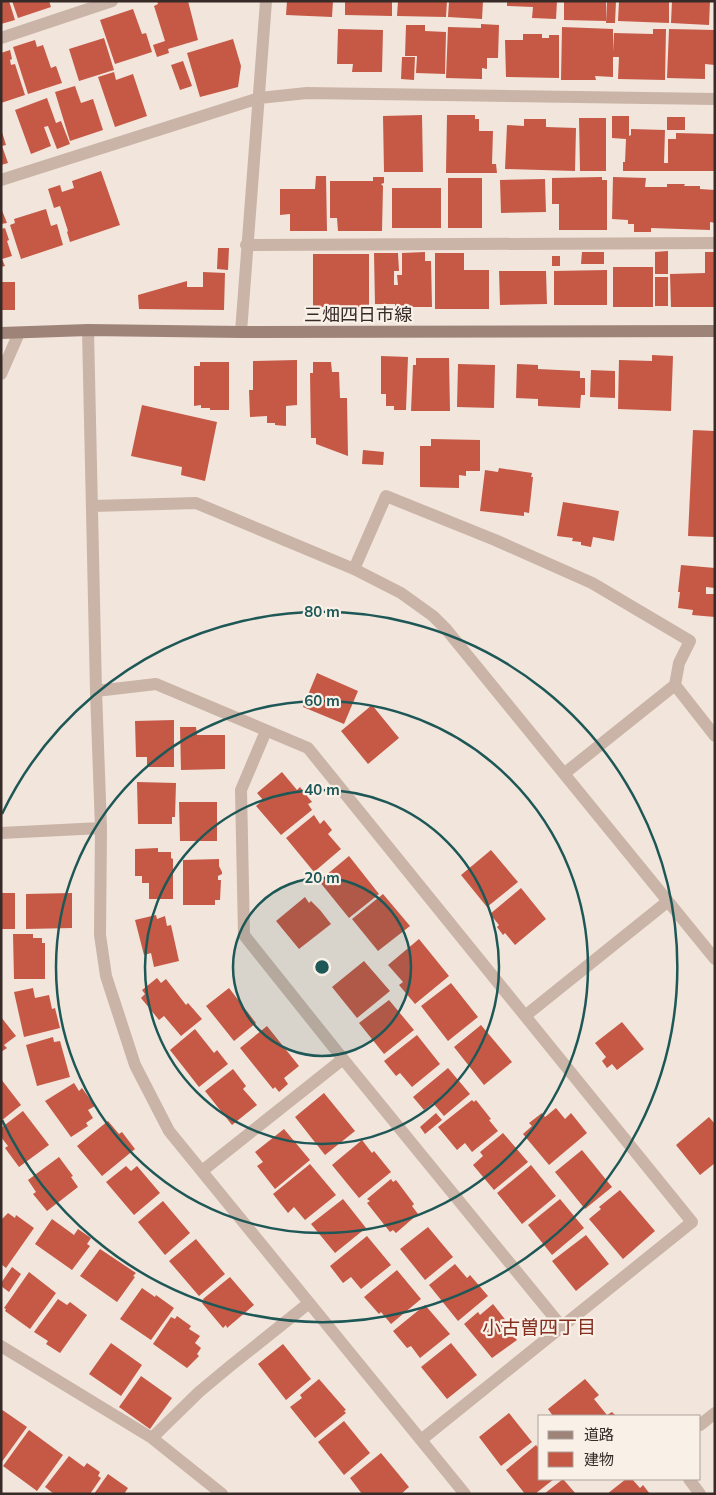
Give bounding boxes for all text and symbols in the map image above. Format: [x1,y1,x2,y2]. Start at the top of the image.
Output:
street label: 三畑四日市線 [304,303,412,326]
text: 80 m [304,602,340,621]
text: 60 m [304,691,340,710]
text: 40 m [304,780,340,799]
text: 20 m [304,868,340,887]
centre of rings [313,958,331,976]
district label: 小古曽四丁目 [482,1315,596,1339]
legend [538,1415,701,1480]
text: 道路 [584,1425,614,1444]
text: 建物 [584,1450,614,1469]

